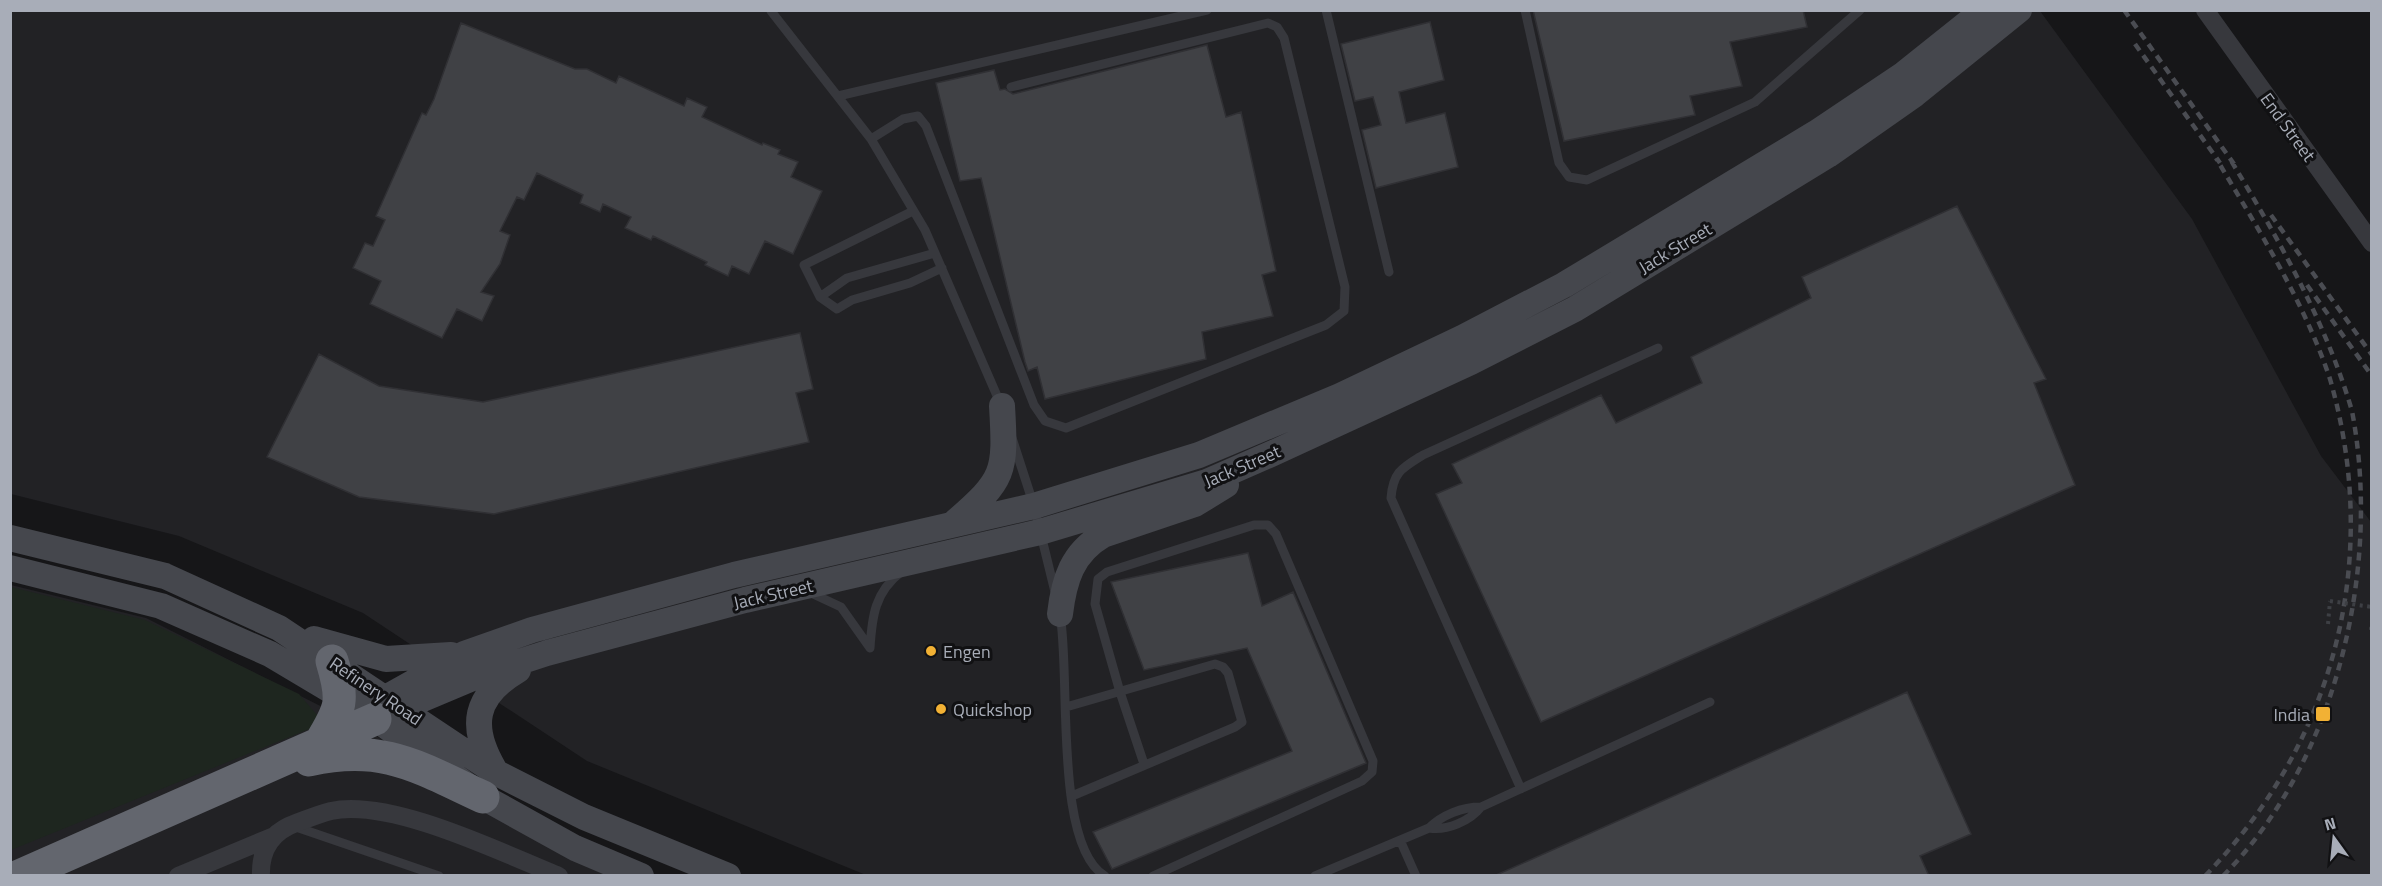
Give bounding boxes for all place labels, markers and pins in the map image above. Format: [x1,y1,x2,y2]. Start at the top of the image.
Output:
place label: Engen [943,638,991,665]
marker: Engen [924,644,938,658]
place label: Quickshop [953,696,1032,723]
place label: India [2273,701,2310,728]
marker: Quickshop [934,702,948,716]
marker: India [2314,705,2332,723]

